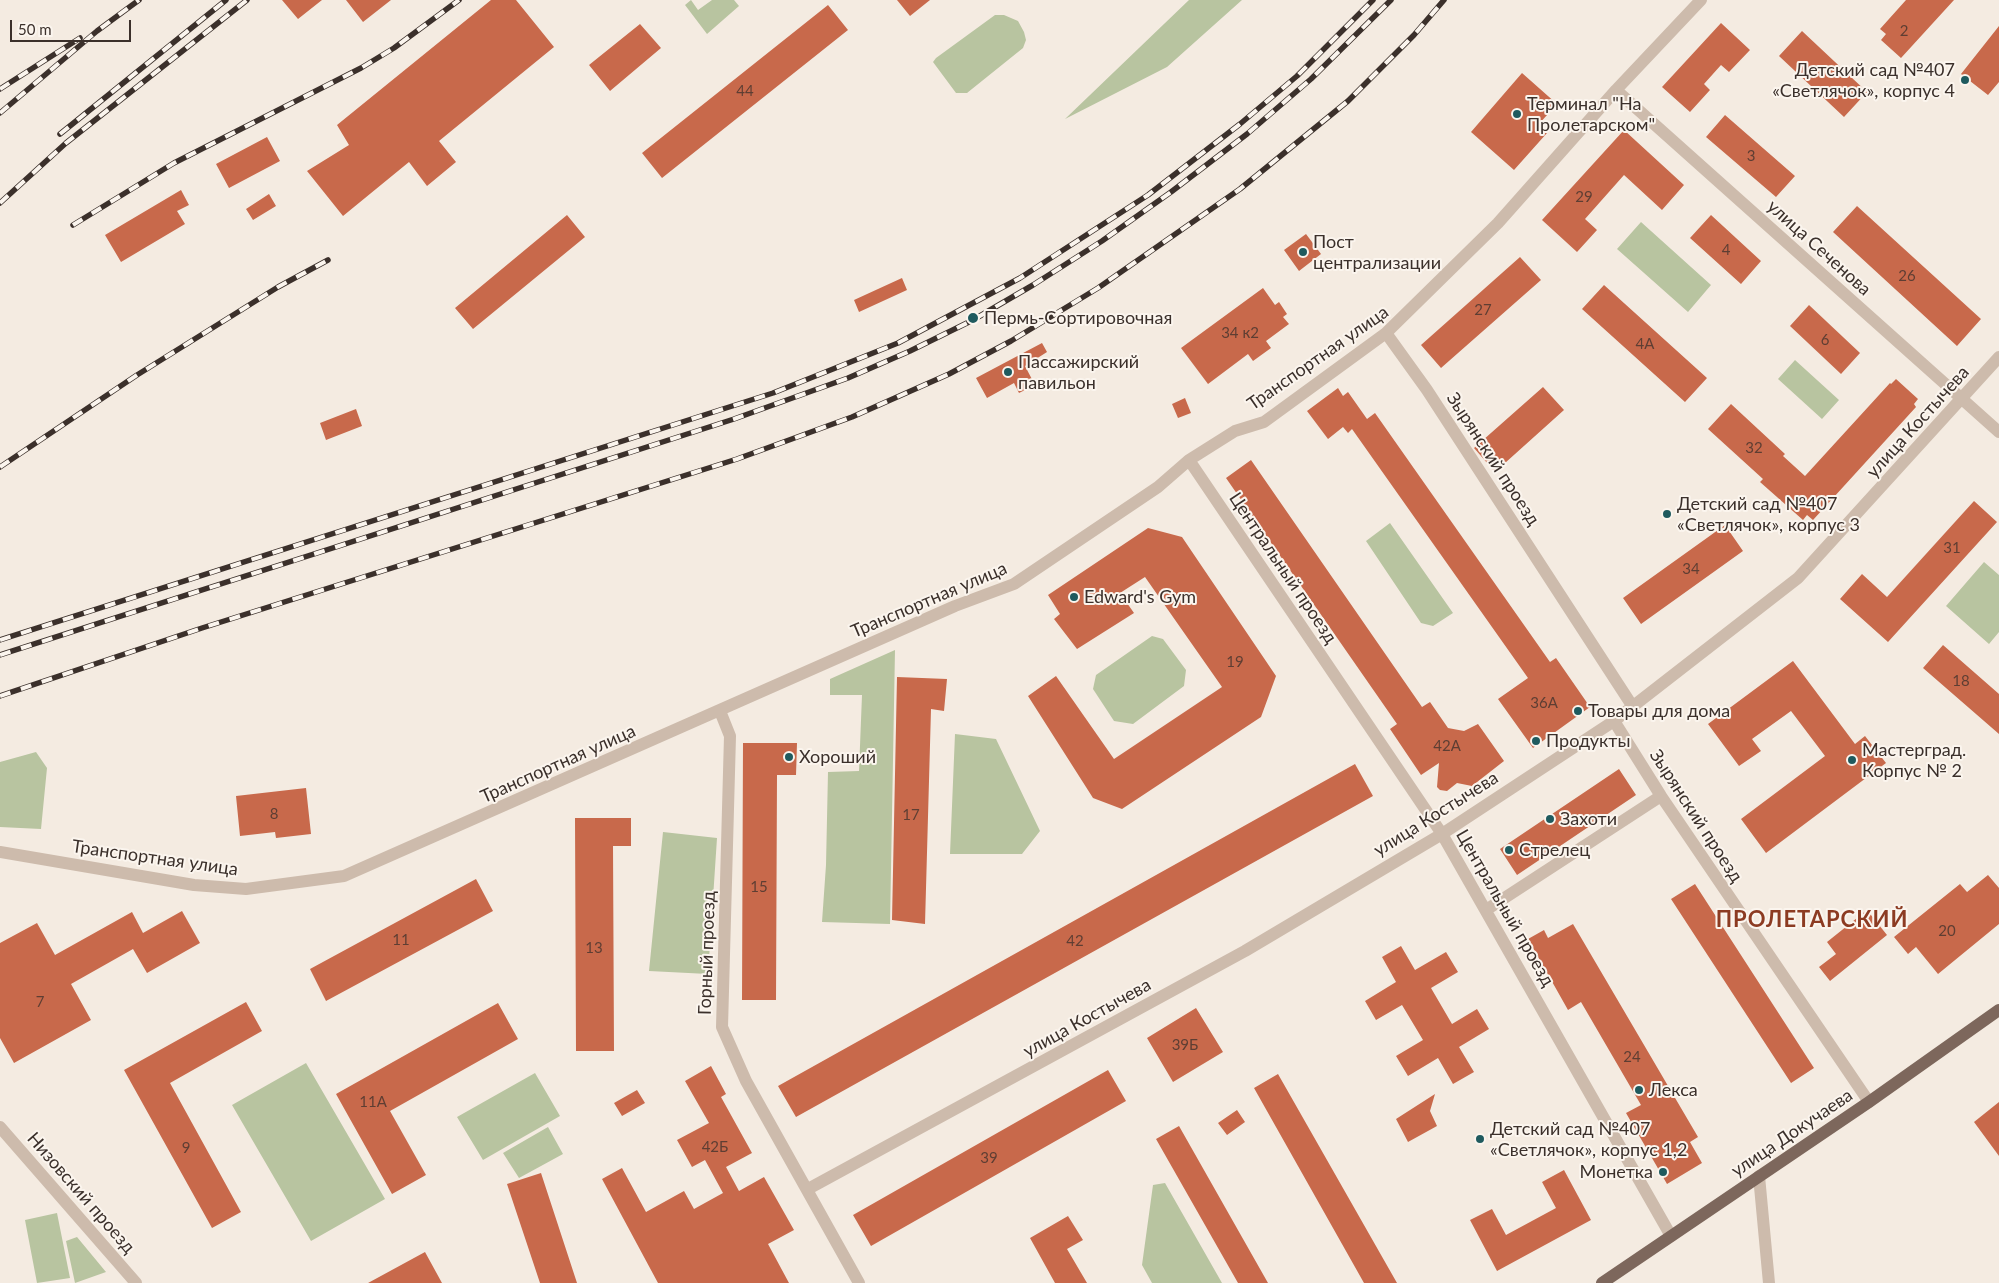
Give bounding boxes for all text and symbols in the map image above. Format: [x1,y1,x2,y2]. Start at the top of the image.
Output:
scale bar [12,10,134,42]
text: 50 m [18,20,52,38]
house number: 2 [1900,22,1908,40]
place label: Детский сад №407 «Светлячок», корпус 4 [1772,59,1955,102]
marker: Детский сад №407 «Светлячок», корпус 4 [1959,74,1971,86]
house number: 44 [736,82,754,100]
place label: Терминал "На Пролетарском" [1527,93,1655,136]
marker: Терминал "На Пролетарском" [1511,108,1523,120]
house number: 3 [1747,147,1755,165]
house number: 29 [1575,188,1593,206]
street label: улица Сеченова [1763,196,1875,300]
place label: Пост централизации [1313,231,1441,274]
house number: 4 [1722,241,1730,259]
marker: Пост централизации [1297,246,1309,258]
house number: 26 [1898,267,1916,285]
street label: Транспортная улица [1243,301,1393,415]
house number: 27 [1474,301,1492,319]
place label: Пермь-Сортировочная [984,307,1172,329]
marker: Пермь-Сортировочная [966,311,980,325]
house number: 34 к2 [1221,324,1259,342]
house number: 6 [1821,331,1829,349]
house number: 4А [1636,335,1654,353]
place label: Пассажирский павильон [1018,351,1139,394]
street label: улица Костычева [1862,362,1974,482]
marker: Пассажирский павильон [1002,366,1014,378]
street label: Зырянский проезд [1442,388,1544,530]
house number: 32 [1745,439,1763,457]
street label: Центральный проезд [1224,488,1342,648]
place label: Детский сад №407 «Светлячок», корпус 3 [1677,493,1860,536]
marker: Детский сад №407 «Светлячок», корпус 3 [1661,508,1673,520]
house number: 31 [1943,539,1961,557]
street label: Транспортная улица [848,557,1010,643]
house number: 34 [1682,560,1700,578]
place label: Edward's Gym [1084,586,1196,608]
marker: Edward's Gym [1068,591,1080,603]
house number: 19 [1226,653,1244,671]
house number: 18 [1952,672,1970,690]
house number: 36А [1530,694,1558,712]
place label: Товары для дома [1588,700,1730,722]
marker: Товары для дома [1572,705,1584,717]
street label: Транспортная улица [477,720,639,808]
place label: Продукты [1546,730,1630,752]
marker: Продукты [1530,735,1542,747]
house number: 42А [1433,737,1461,755]
place label: Мастерград. Корпус № 2 [1862,739,1966,782]
street label: Зырянский проезд [1645,745,1747,887]
place label: Хороший [799,746,876,768]
marker: Хороший [783,751,795,763]
marker: Мастерград. Корпус № 2 [1846,754,1858,766]
street label: улица Костычева [1370,767,1502,861]
house number: 8 [270,805,278,823]
house number: 17 [902,806,920,824]
place label: Захоти [1560,808,1617,830]
marker: Захоти [1544,813,1556,825]
street label: Центральный проезд [1451,826,1559,990]
street label: Транспортная улица [71,836,239,880]
place label: Стрелец [1519,839,1590,861]
marker: Стрелец [1503,844,1515,856]
house number: 15 [750,878,768,896]
street label: Горный проезд [694,891,720,1015]
district label: ПРОЛЕТАРСКИЙ [1714,907,1910,933]
house number: 20 [1938,922,1956,940]
house number: 11 [392,931,410,949]
house number: 42 [1066,932,1084,950]
house number: 13 [585,939,603,957]
street label: улица Костычева [1019,974,1155,1062]
house number: 7 [36,993,44,1011]
house number: 39Б [1172,1036,1198,1054]
house number: 24 [1623,1048,1641,1066]
place label: Лекса [1649,1079,1698,1101]
marker: Лекса [1633,1084,1645,1096]
street label: улица Докучаева [1727,1084,1857,1182]
house number: 11А [359,1093,387,1111]
place label: Детский сад №407 «Светлячок», корпус 1,2 [1490,1118,1687,1160]
street label: Низовский проезд [23,1128,139,1258]
marker: Детский сад №407 «Светлячок», корпус 1,2 [1474,1133,1486,1145]
house number: 42Б [702,1138,728,1156]
house number: 9 [182,1139,190,1157]
house number: 39 [980,1149,998,1167]
place label: Монетка [1579,1161,1653,1183]
marker: Монетка [1657,1166,1669,1178]

